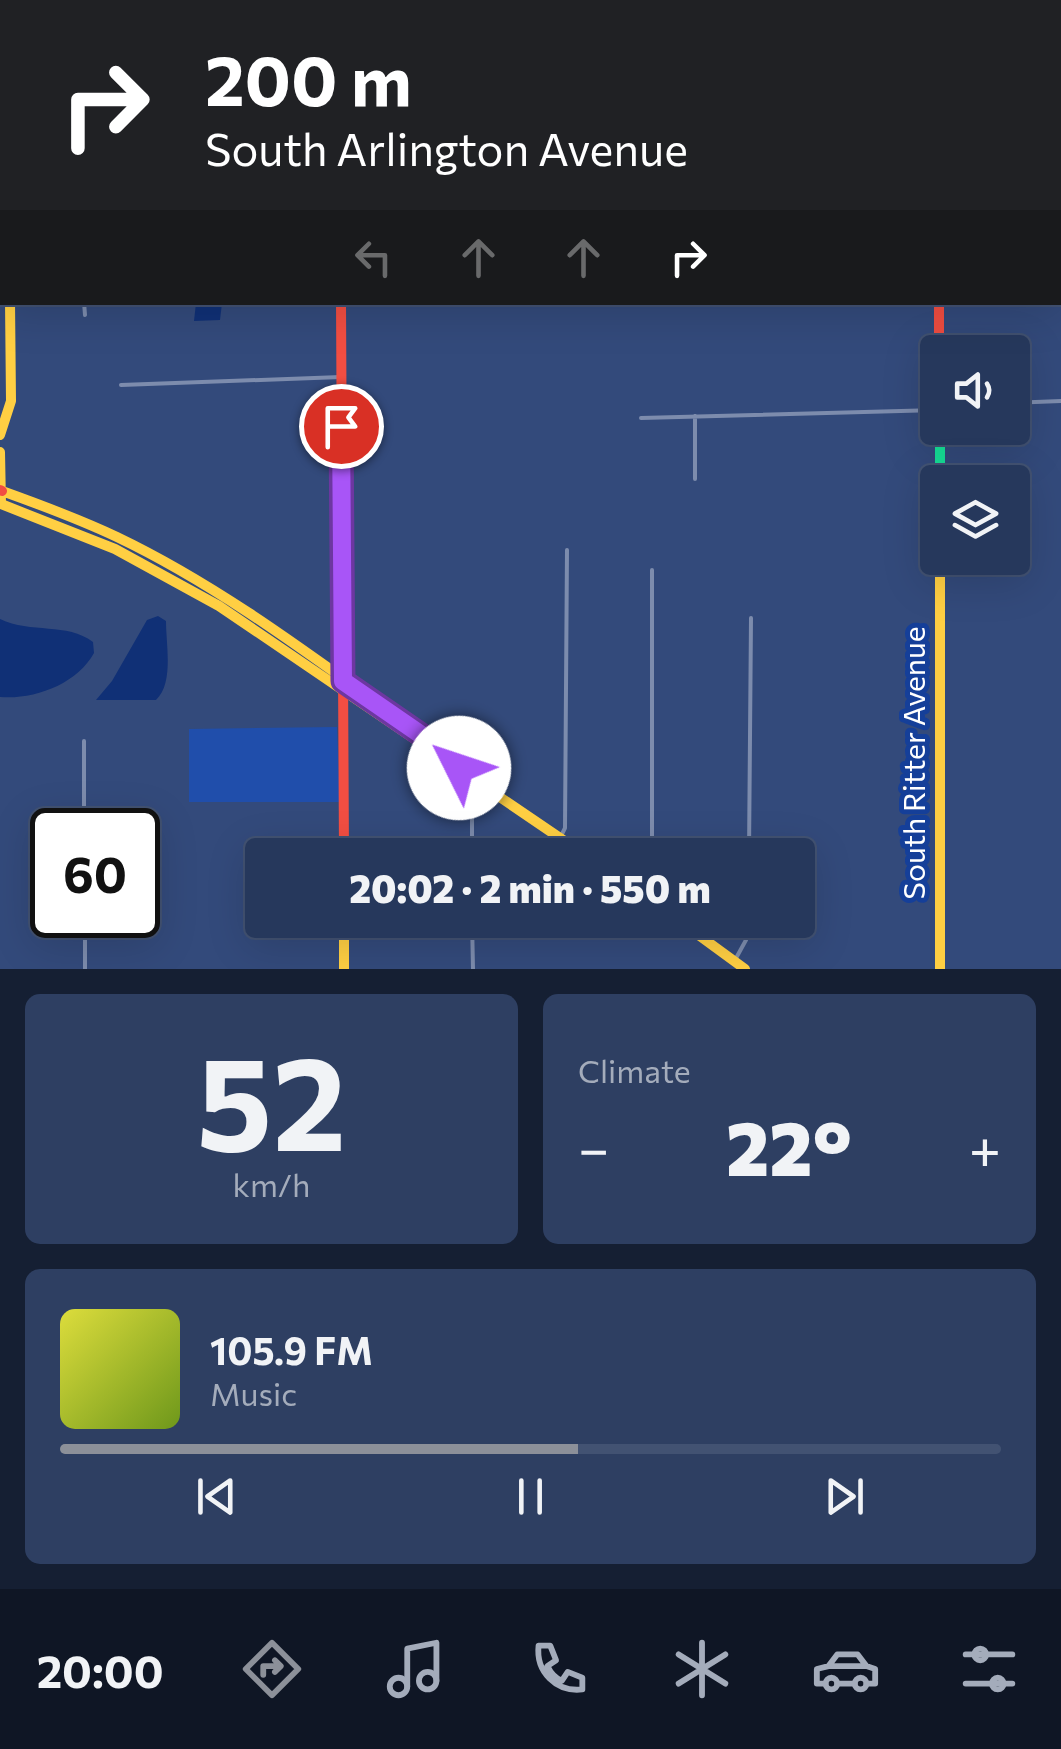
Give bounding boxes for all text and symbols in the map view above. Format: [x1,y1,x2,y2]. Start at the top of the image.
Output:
text: 200 m [205,35,412,120]
icon: right [40,40,170,170]
text: South Arlington Avenue [205,120,688,175]
icon: left [346,230,401,285]
icon: ahead [451,230,506,285]
icon: ahead [556,230,611,285]
icon: right [661,230,716,285]
map controls [920,335,1030,575]
button: sound [920,335,1030,445]
pin [299,384,384,469]
icon: arrive [314,399,369,454]
button: layers [920,465,1030,575]
street label: South Ritter Avenue [894,626,931,900]
position arrow [407,716,511,820]
speed limit sign: 60 [30,808,160,938]
text: 20:02 · 2 min · 550 m [349,864,711,911]
text: 52 [197,1019,346,1178]
text: Climate [578,1050,691,1090]
text: 22° [726,1100,852,1191]
text: − [578,1113,609,1180]
text: + [969,1113,1001,1180]
text: km/h [233,1164,310,1204]
text: 105.9 FM [210,1326,373,1373]
text: Music [210,1373,297,1413]
icon: previous [189,1469,244,1524]
icon: pause [503,1469,558,1524]
icon: next [817,1469,872,1524]
icon: directions [237,1634,307,1704]
icon: music [381,1634,451,1704]
icon: phone [524,1634,594,1704]
icon: climate [667,1634,737,1704]
icon: car [811,1634,881,1704]
icon: filters [954,1634,1024,1704]
text: 20:00 [37,1642,164,1697]

